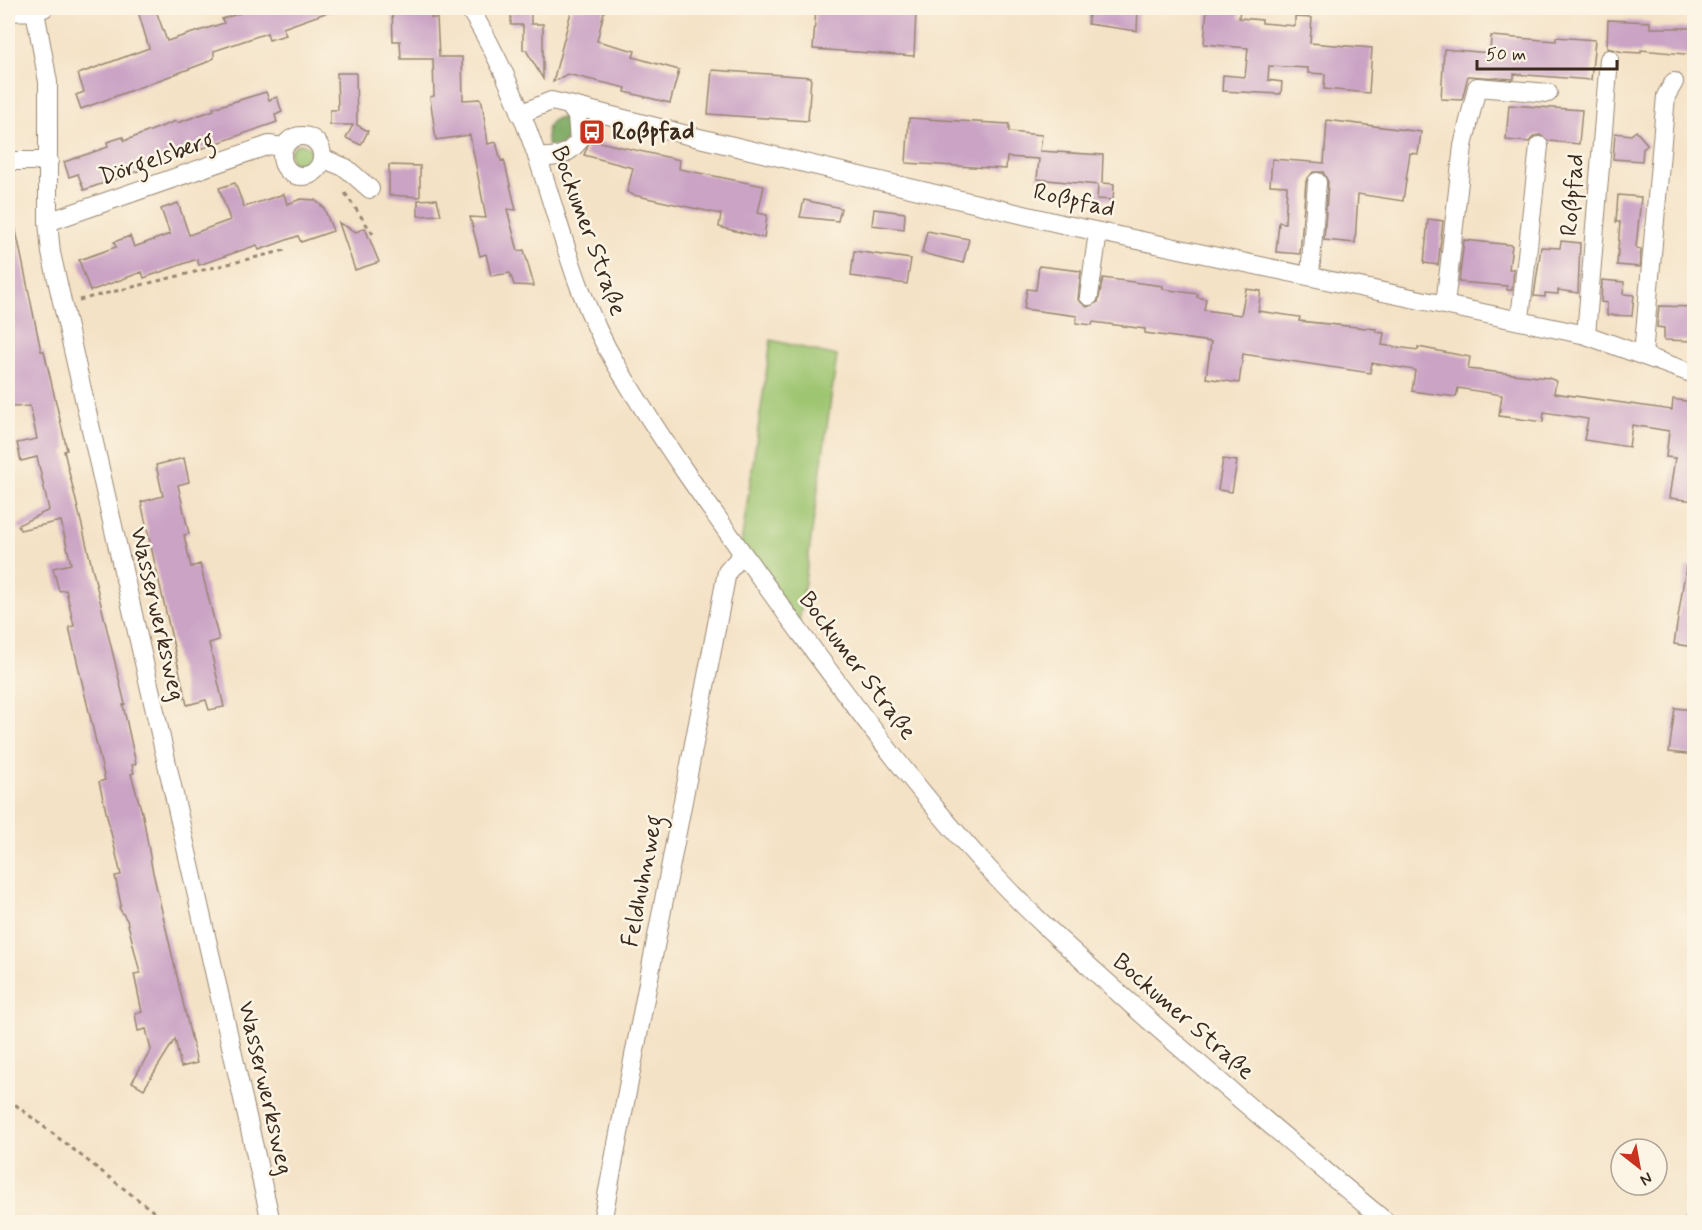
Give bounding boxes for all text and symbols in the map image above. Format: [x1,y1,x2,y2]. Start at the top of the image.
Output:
scale bar [1477,33,1616,71]
text: 50 m [1486,43,1526,67]
bus stop icon: Roßpfad [577,117,607,147]
place label: Roßpfad [612,117,694,148]
street label: Dörgelsberg [95,125,220,196]
street label: Bockumer Straße [543,142,633,320]
street label: Roßpfad [1554,153,1592,237]
street label: Roßpfad [1030,177,1118,225]
street label: Wasserwerksweg [122,524,192,704]
street label: Bockumer Straße [791,585,923,747]
street label: Feldhuhnweg [615,812,674,950]
street label: Bockumer Straße [1106,947,1261,1087]
street label: Wasserwerksweg [230,998,300,1178]
north arrow [1609,1137,1669,1197]
text: N [1636,1167,1656,1190]

